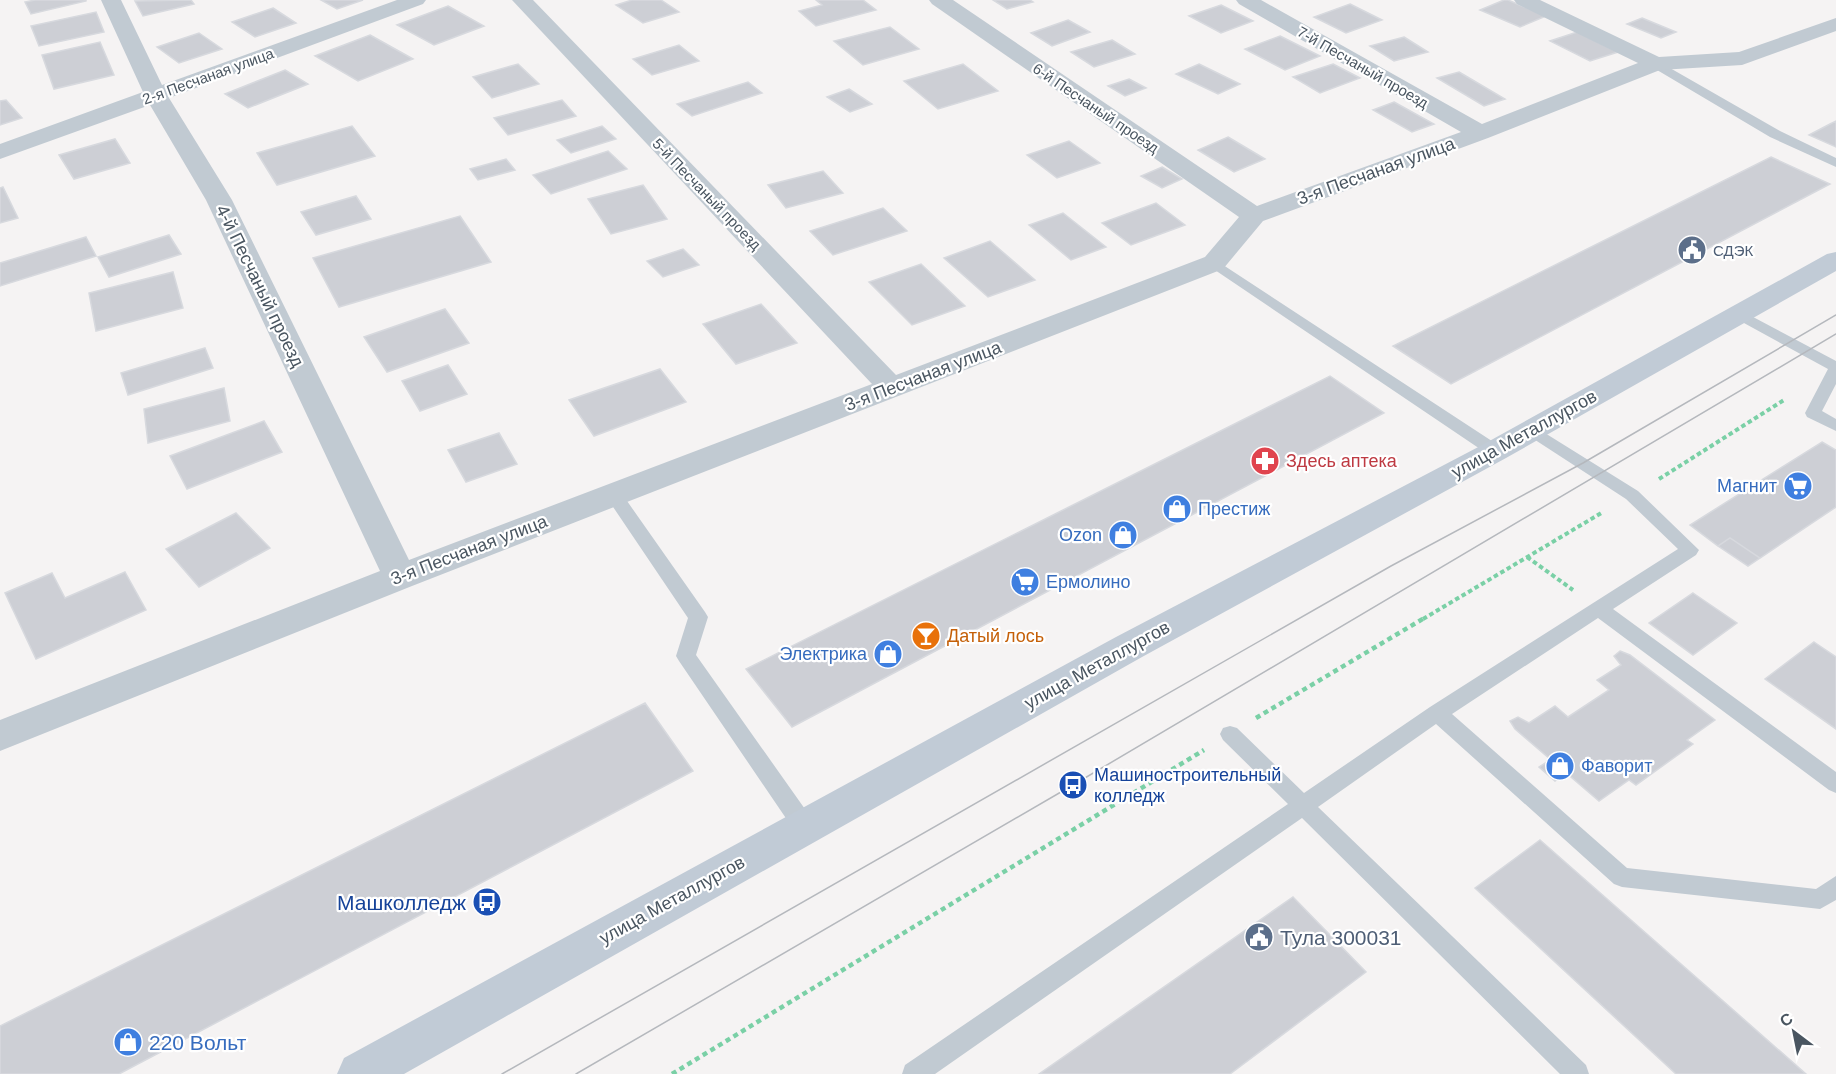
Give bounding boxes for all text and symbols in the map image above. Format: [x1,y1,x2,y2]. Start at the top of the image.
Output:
street label: 7-й Песчаный проезд [1295,23,1432,112]
street label: 2-я Песчаная улица [140,44,277,108]
street label: 6-й Песчаный проезд [1030,60,1162,157]
street label: 3-я Песчаная улица [1295,133,1458,209]
street label: 5-й Песчаный проезд [649,135,765,253]
street label: 4-й Песчаный проезд [212,202,308,371]
public building icon: СДЭК [1676,234,1708,266]
place label: СДЭК [1713,242,1753,259]
street label: 3-я Песчаная улица [842,337,1005,415]
street label: улица Металлургов [1448,386,1600,482]
pharmacy icon: Здесь аптека [1249,445,1281,477]
place label: Здесь аптека [1286,451,1398,471]
supermarket icon: Магнит [1782,470,1814,502]
place label: Магнит [1717,476,1777,496]
shop icon: Престиж [1161,493,1193,525]
place label: Престиж [1198,499,1270,519]
street label: 3-я Песчаная улица [388,511,551,589]
shop icon: Ozon [1107,519,1139,551]
place label: Ozon [1059,525,1102,545]
supermarket icon: Ермолино [1009,566,1041,598]
place label: Ермолино [1046,572,1131,592]
street label: улица Металлургов [1021,617,1173,713]
bar icon: Датый лось [910,620,942,652]
place label: Датый лось [947,626,1044,646]
shop icon: Электрика [872,638,904,670]
place label: Электрика [779,644,868,664]
shop icon: Фаворит [1544,750,1576,782]
place label: Фаворит [1581,756,1652,776]
place label: Машиностроительный колледж [1094,765,1281,806]
bus stop icon: Машиностроительный колледж [1057,769,1089,801]
street label: улица Металлургов [596,852,748,948]
bus stop icon: Машколледж [471,886,503,918]
place label: Машколледж [337,891,466,914]
public building icon: Тула 300031 [1243,921,1275,953]
place label: Тула 300031 [1280,926,1402,949]
north arrow [1764,1002,1824,1062]
text: С [1777,1009,1796,1030]
shop icon: 220 Вольт [112,1026,144,1058]
place label: 220 Вольт [149,1031,247,1054]

